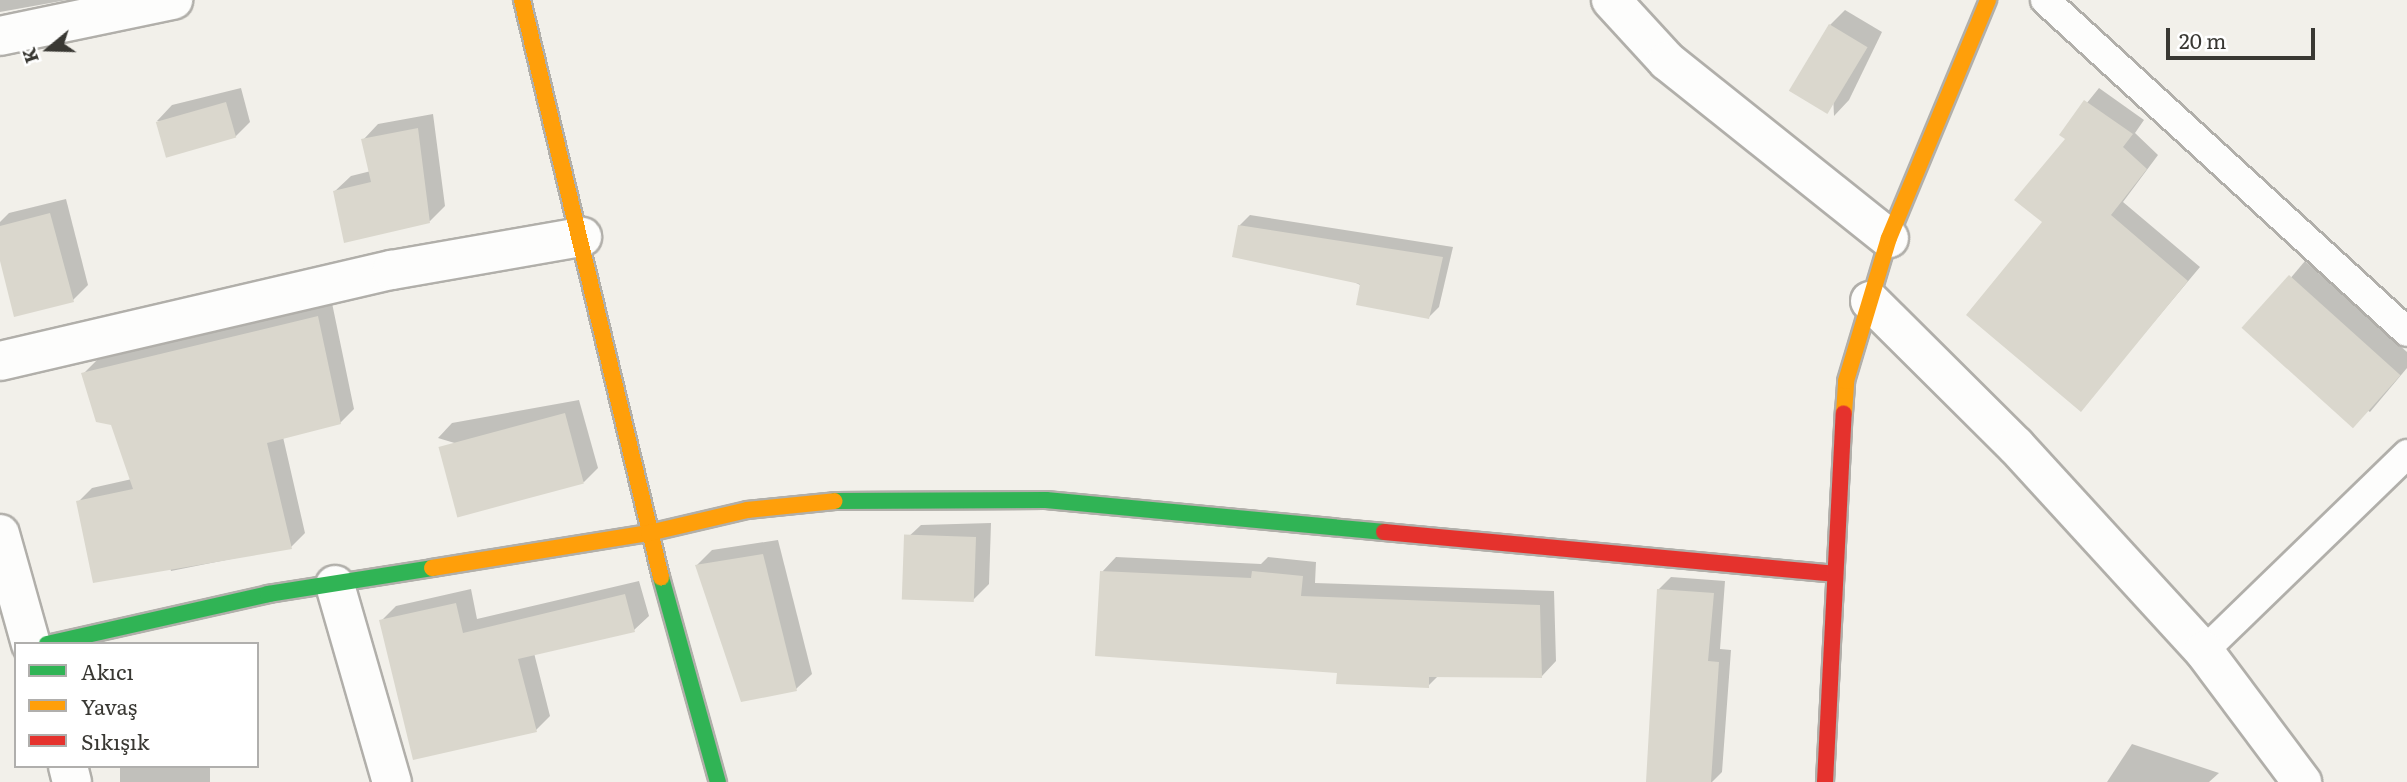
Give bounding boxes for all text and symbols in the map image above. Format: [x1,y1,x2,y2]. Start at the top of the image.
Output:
north arrow [14,14,84,84]
scale bar [2169,14,2318,58]
text: 20 m [2179,24,2226,55]
text: K [13,44,45,67]
legend [14,642,259,768]
text: Akıcı [81,655,134,686]
text: Yavaş [81,690,137,721]
text: Sıkışık [81,725,150,756]

